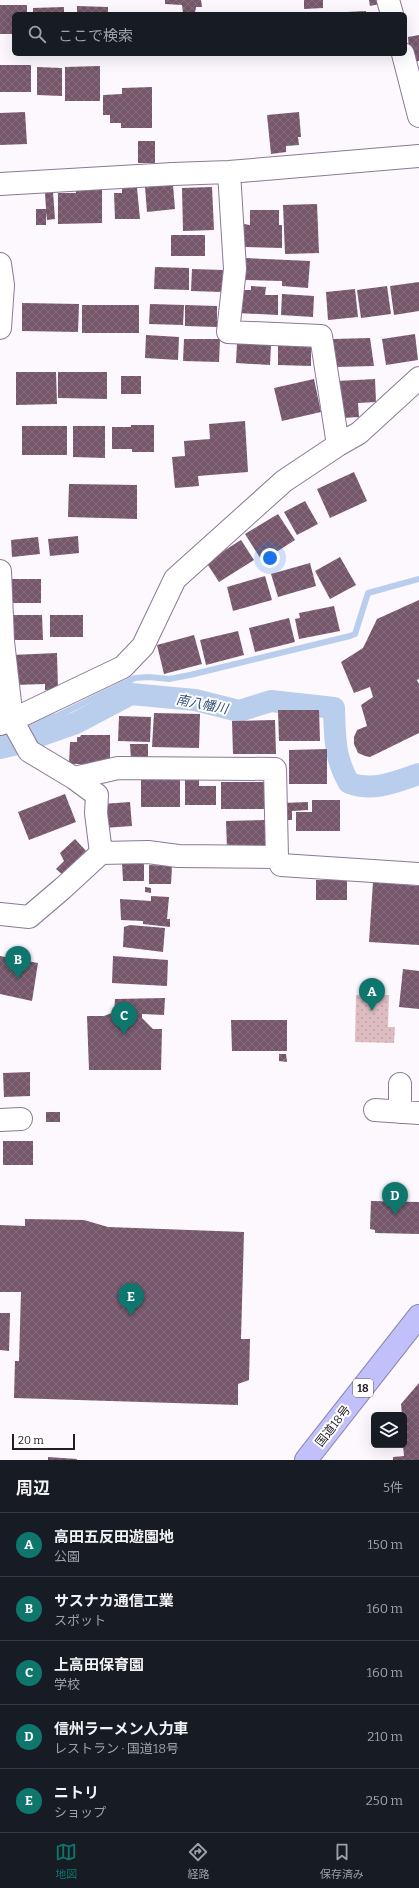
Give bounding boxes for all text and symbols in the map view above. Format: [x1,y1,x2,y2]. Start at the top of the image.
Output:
search box [12,12,407,56]
icon: search [26,23,48,45]
text: ここで検索 [58,27,133,45]
your location [260,548,280,568]
water label: 南八幡川 [175,692,231,717]
pin: B [5,946,31,979]
pin: A [359,978,385,1011]
pin: C [111,1002,137,1035]
pin: D [382,1182,408,1215]
pin: E [118,1283,144,1316]
road number: 18 [353,1379,373,1397]
street label: 国道18号 [313,1403,353,1449]
map controls [371,1412,407,1448]
button: layers [371,1412,407,1448]
scale bar [12,1432,75,1451]
text: 20 m [18,1434,44,1447]
text: 周辺 [16,1478,50,1499]
text: 5件 [383,1480,403,1495]
text: 高田五反田遊園地 [54,1528,174,1546]
text: A [24,1537,34,1552]
text: 150 m [367,1537,403,1552]
text: 公園 [54,1549,80,1564]
text: サスナカ通信工業 [54,1592,174,1610]
text: B [25,1601,33,1616]
text: 160 m [367,1601,403,1616]
text: スポット [54,1613,106,1628]
text: 上高田保育園 [54,1656,144,1674]
text: C [25,1665,33,1680]
text: 160 m [367,1665,403,1680]
text: 学校 [54,1677,80,1692]
text: 信州ラーメン人力車 [54,1720,188,1738]
text: D [24,1729,34,1744]
text: 210 m [367,1729,403,1744]
text: レストラン · 国道18号 [54,1741,179,1756]
text: ニトリ [54,1784,99,1802]
text: E [25,1793,33,1808]
text: 250 m [366,1793,403,1808]
text: ショップ [54,1805,106,1820]
tab: 地図 [55,1841,77,1881]
tab: 経路 [187,1841,209,1881]
tab: 保存済み [320,1841,364,1881]

